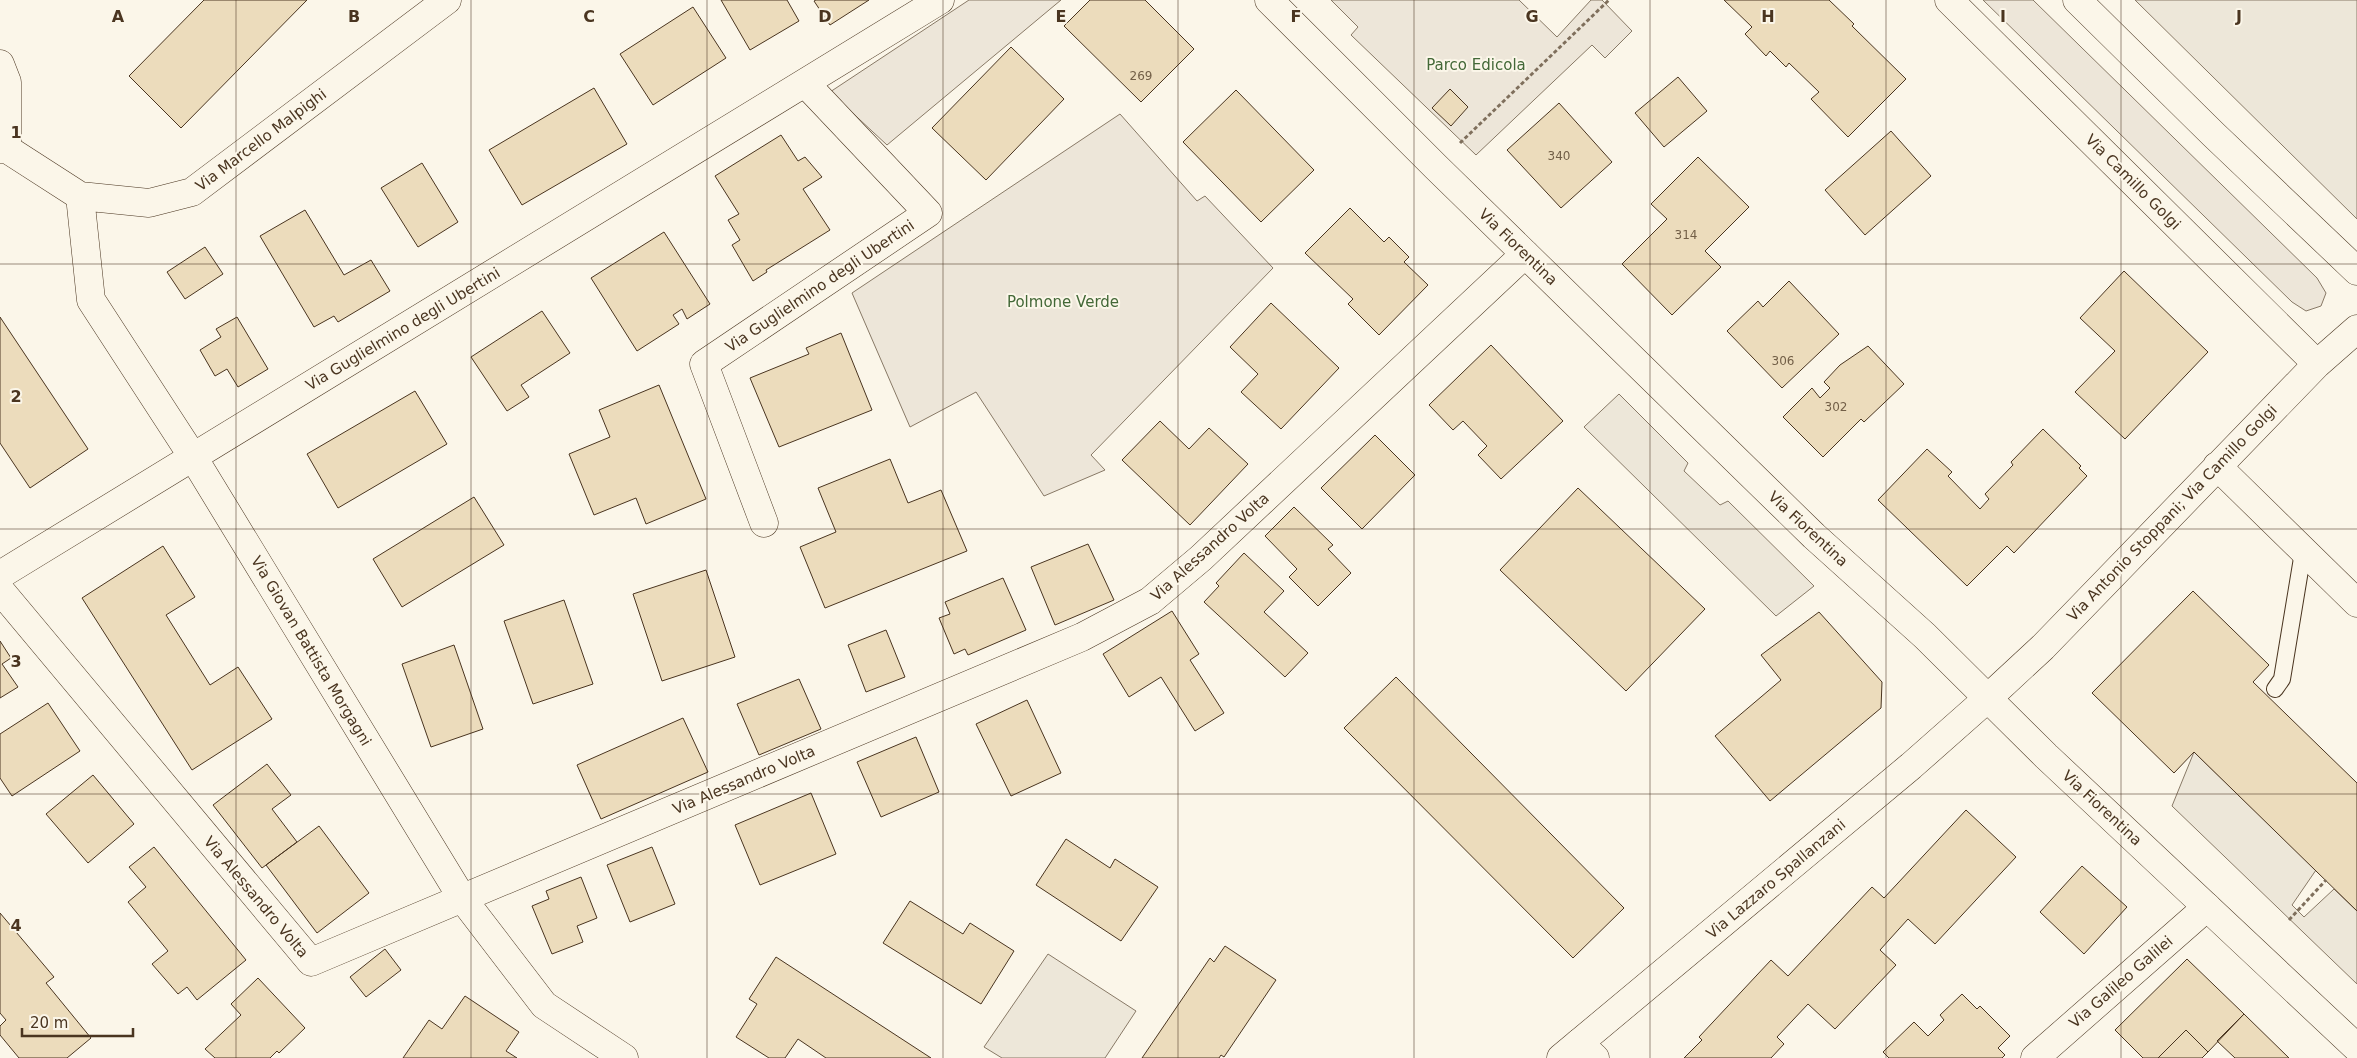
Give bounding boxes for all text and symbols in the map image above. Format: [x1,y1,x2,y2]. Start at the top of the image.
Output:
text: A [112,7,125,26]
text: B [348,7,360,26]
text: C [583,7,595,26]
text: D [818,7,832,26]
text: E [1056,7,1066,26]
text: F [1291,7,1301,26]
text: G [1525,7,1539,26]
text: H [1761,7,1775,26]
text: I [2000,7,2006,26]
text: J [2235,7,2242,26]
park label: Parco Edicola [1426,56,1526,74]
house number: 269 [1130,69,1152,83]
street label: Via Marcello Malpighi [192,85,330,195]
text: 1 [10,123,22,142]
street label: Via Camillo Golgi [2082,131,2184,233]
house number: 340 [1548,149,1570,163]
street label: Via Fiorentina [1475,205,1561,289]
street label: Via Guglielmino degli Ubertini [722,216,918,356]
house number: 314 [1675,228,1697,242]
street label: Via Guglielmino degli Ubertini [303,264,503,394]
park label: Polmone Verde [1007,293,1119,311]
house number: 306 [1772,354,1794,368]
text: 2 [10,387,22,406]
house number: 302 [1825,400,1847,414]
street label: Via Antonio Stoppani; Via Camillo Golgi [2063,401,2281,625]
street label: Via Fiorentina [1764,488,1852,570]
street label: Via Alessandro Volta [1147,489,1273,605]
street label: Via Giovan Battista Morgagni [247,553,375,749]
text: 3 [10,652,22,671]
street label: Via Alessandro Volta [670,742,818,818]
street label: Via Fiorentina [2058,767,2146,849]
street label: Via Lazzaro Spallanzani [1703,815,1849,943]
street label: Via Alessandro Volta [200,833,312,961]
text: 4 [10,916,22,935]
street label: Via Galileo Galilei [2066,932,2176,1032]
scale bar [22,1006,134,1038]
text: 20 m [30,1014,68,1032]

